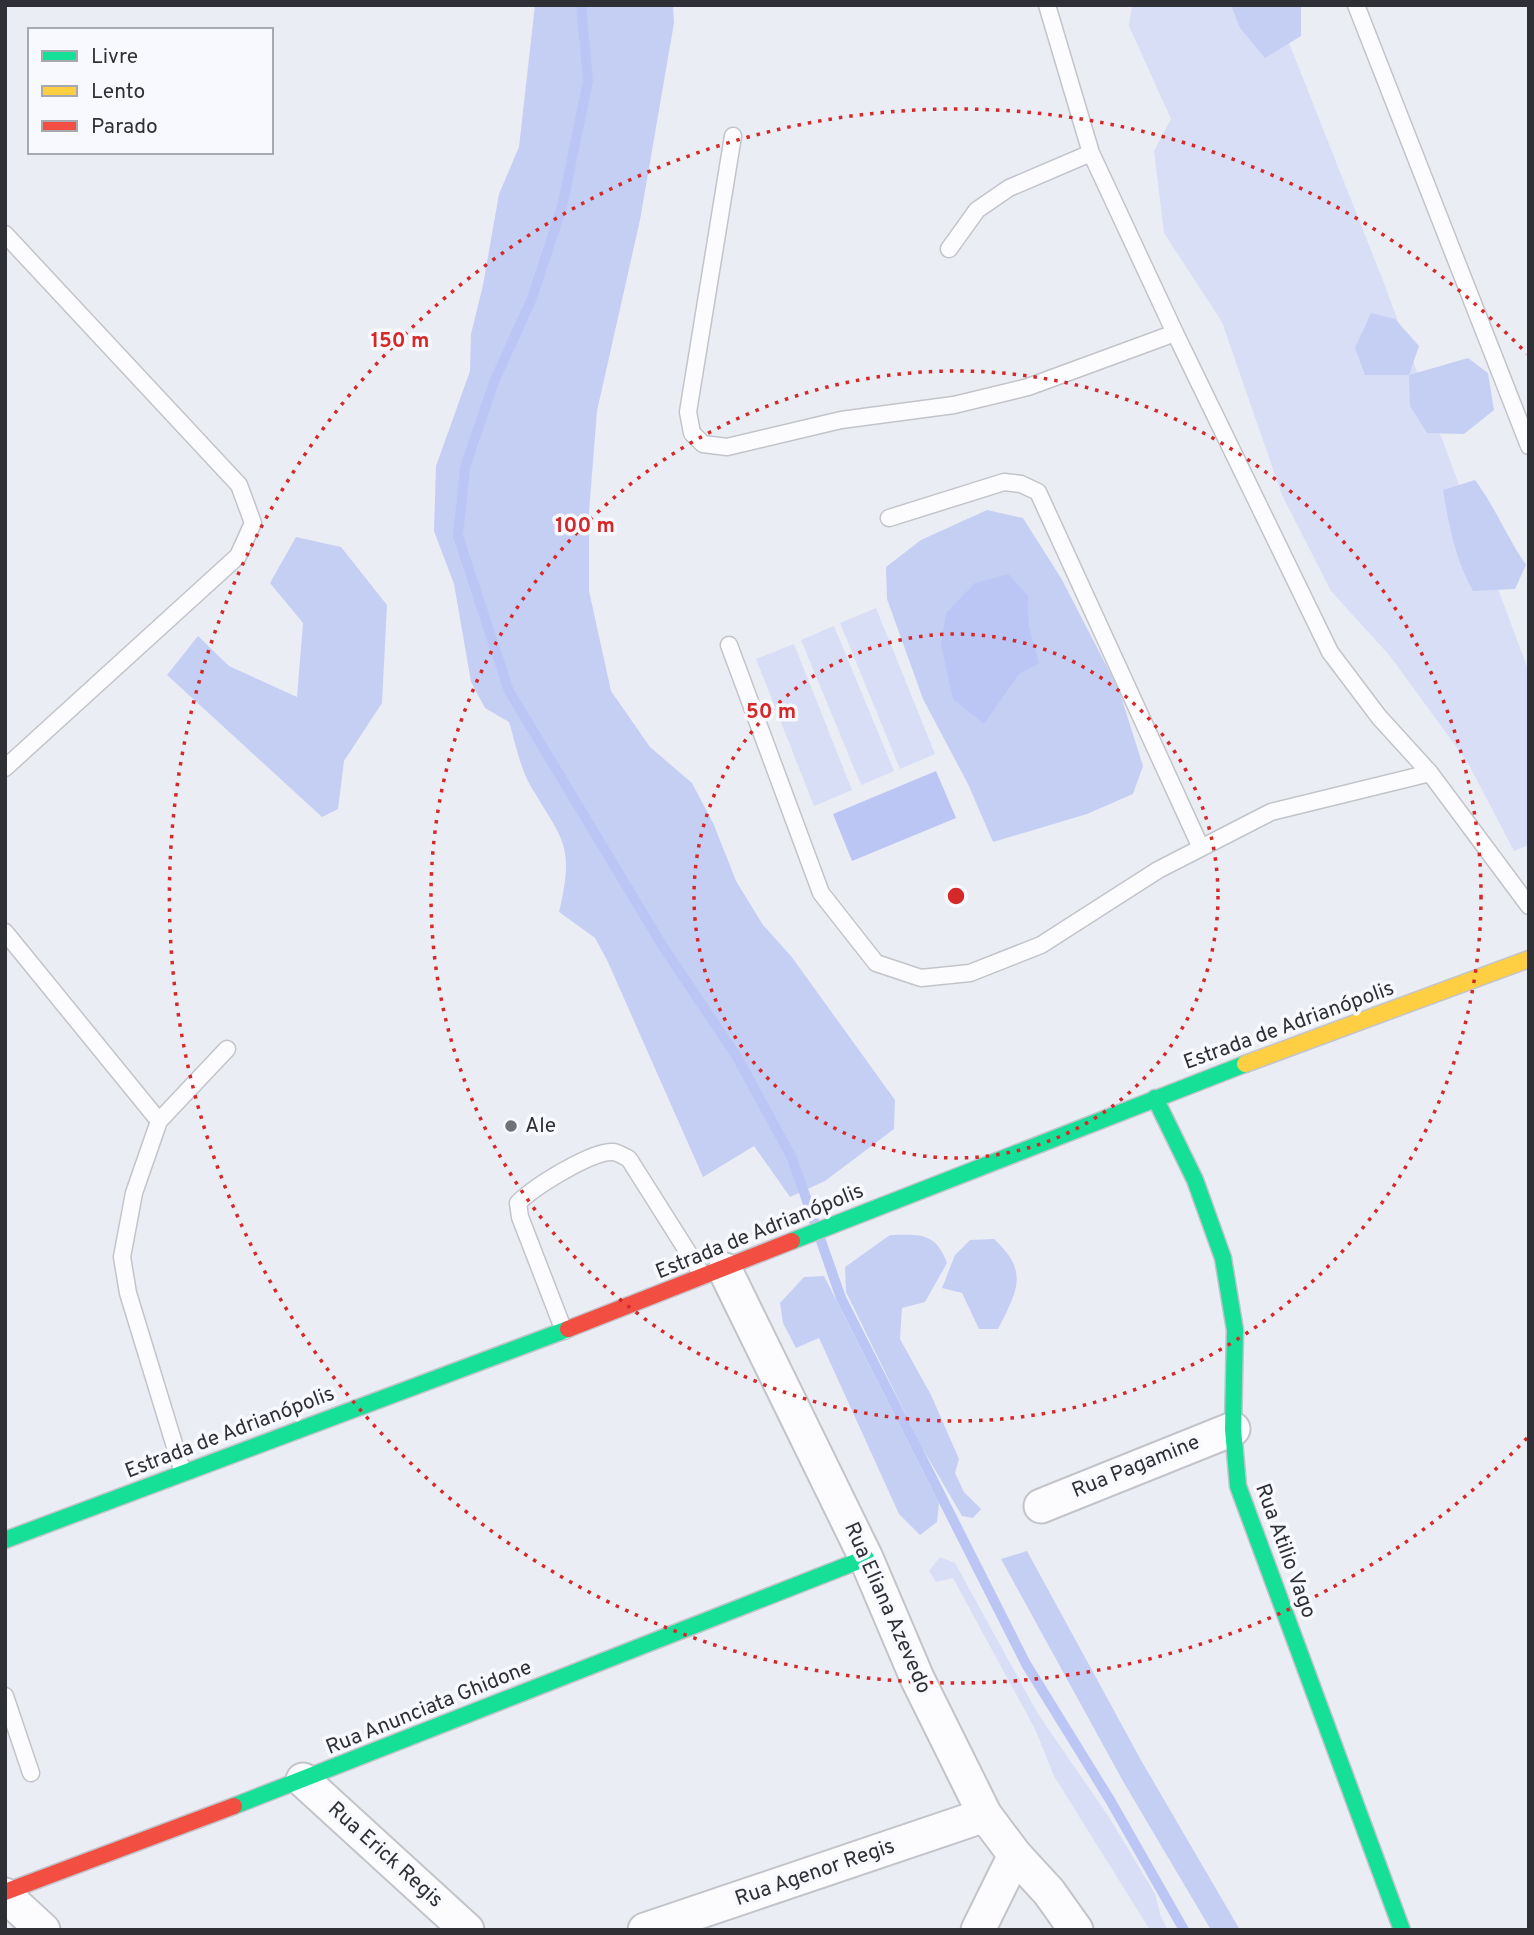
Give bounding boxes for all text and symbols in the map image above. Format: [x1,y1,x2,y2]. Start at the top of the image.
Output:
legend [28,28,273,154]
text: Livre [91,44,138,71]
text: Lento [91,79,145,106]
text: Parado [91,114,158,141]
text: 150 m [371,328,429,355]
text: 100 m [555,513,615,540]
text: 50 m [746,699,796,726]
centre of rings [944,884,968,908]
street label: Estrada de Adrianópolis [1180,975,1398,1077]
place label: Ale [525,1113,556,1140]
marker: Ale [503,1118,519,1134]
street label: Estrada de Adrianópolis [652,1178,868,1286]
street label: Estrada de Adrianópolis [122,1381,338,1485]
street label: Rua Pagamine [1068,1429,1204,1505]
street label: Rua Atilio Vago [1248,1480,1322,1622]
street label: Rua Eliana Azevedo [837,1518,937,1698]
street label: Rua Anunciata Ghidone [322,1654,536,1762]
street label: Rua Erick Regis [322,1796,448,1914]
street label: Rua Agenor Regis [732,1833,898,1913]

